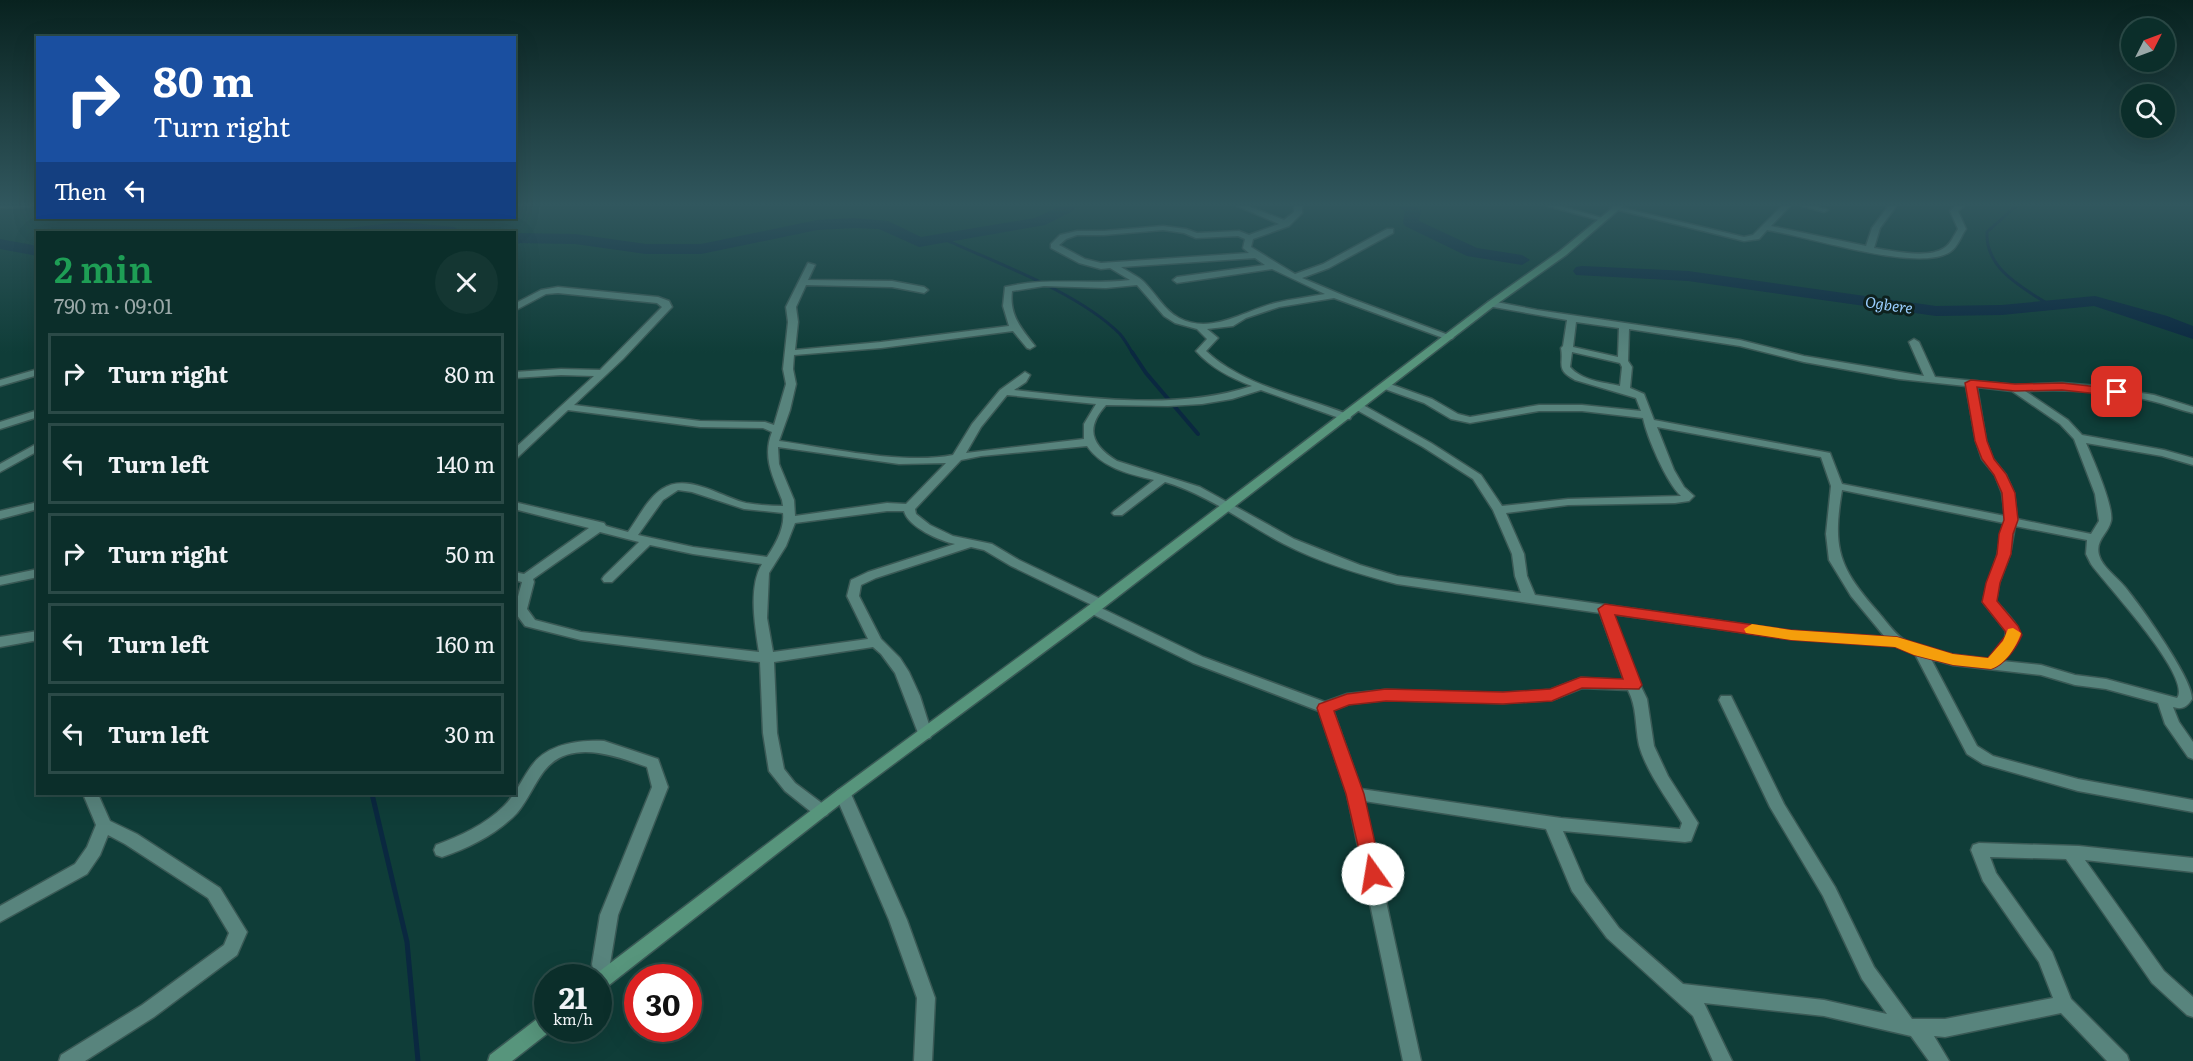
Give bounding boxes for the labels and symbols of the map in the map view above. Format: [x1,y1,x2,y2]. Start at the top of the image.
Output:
north arrow [2121,18,2175,72]
water label: Ogbere [1864,289,1914,319]
pin [2091,366,2142,417]
position arrow [1341,842,1405,906]
speed limit sign: 30 [624,964,702,1042]

